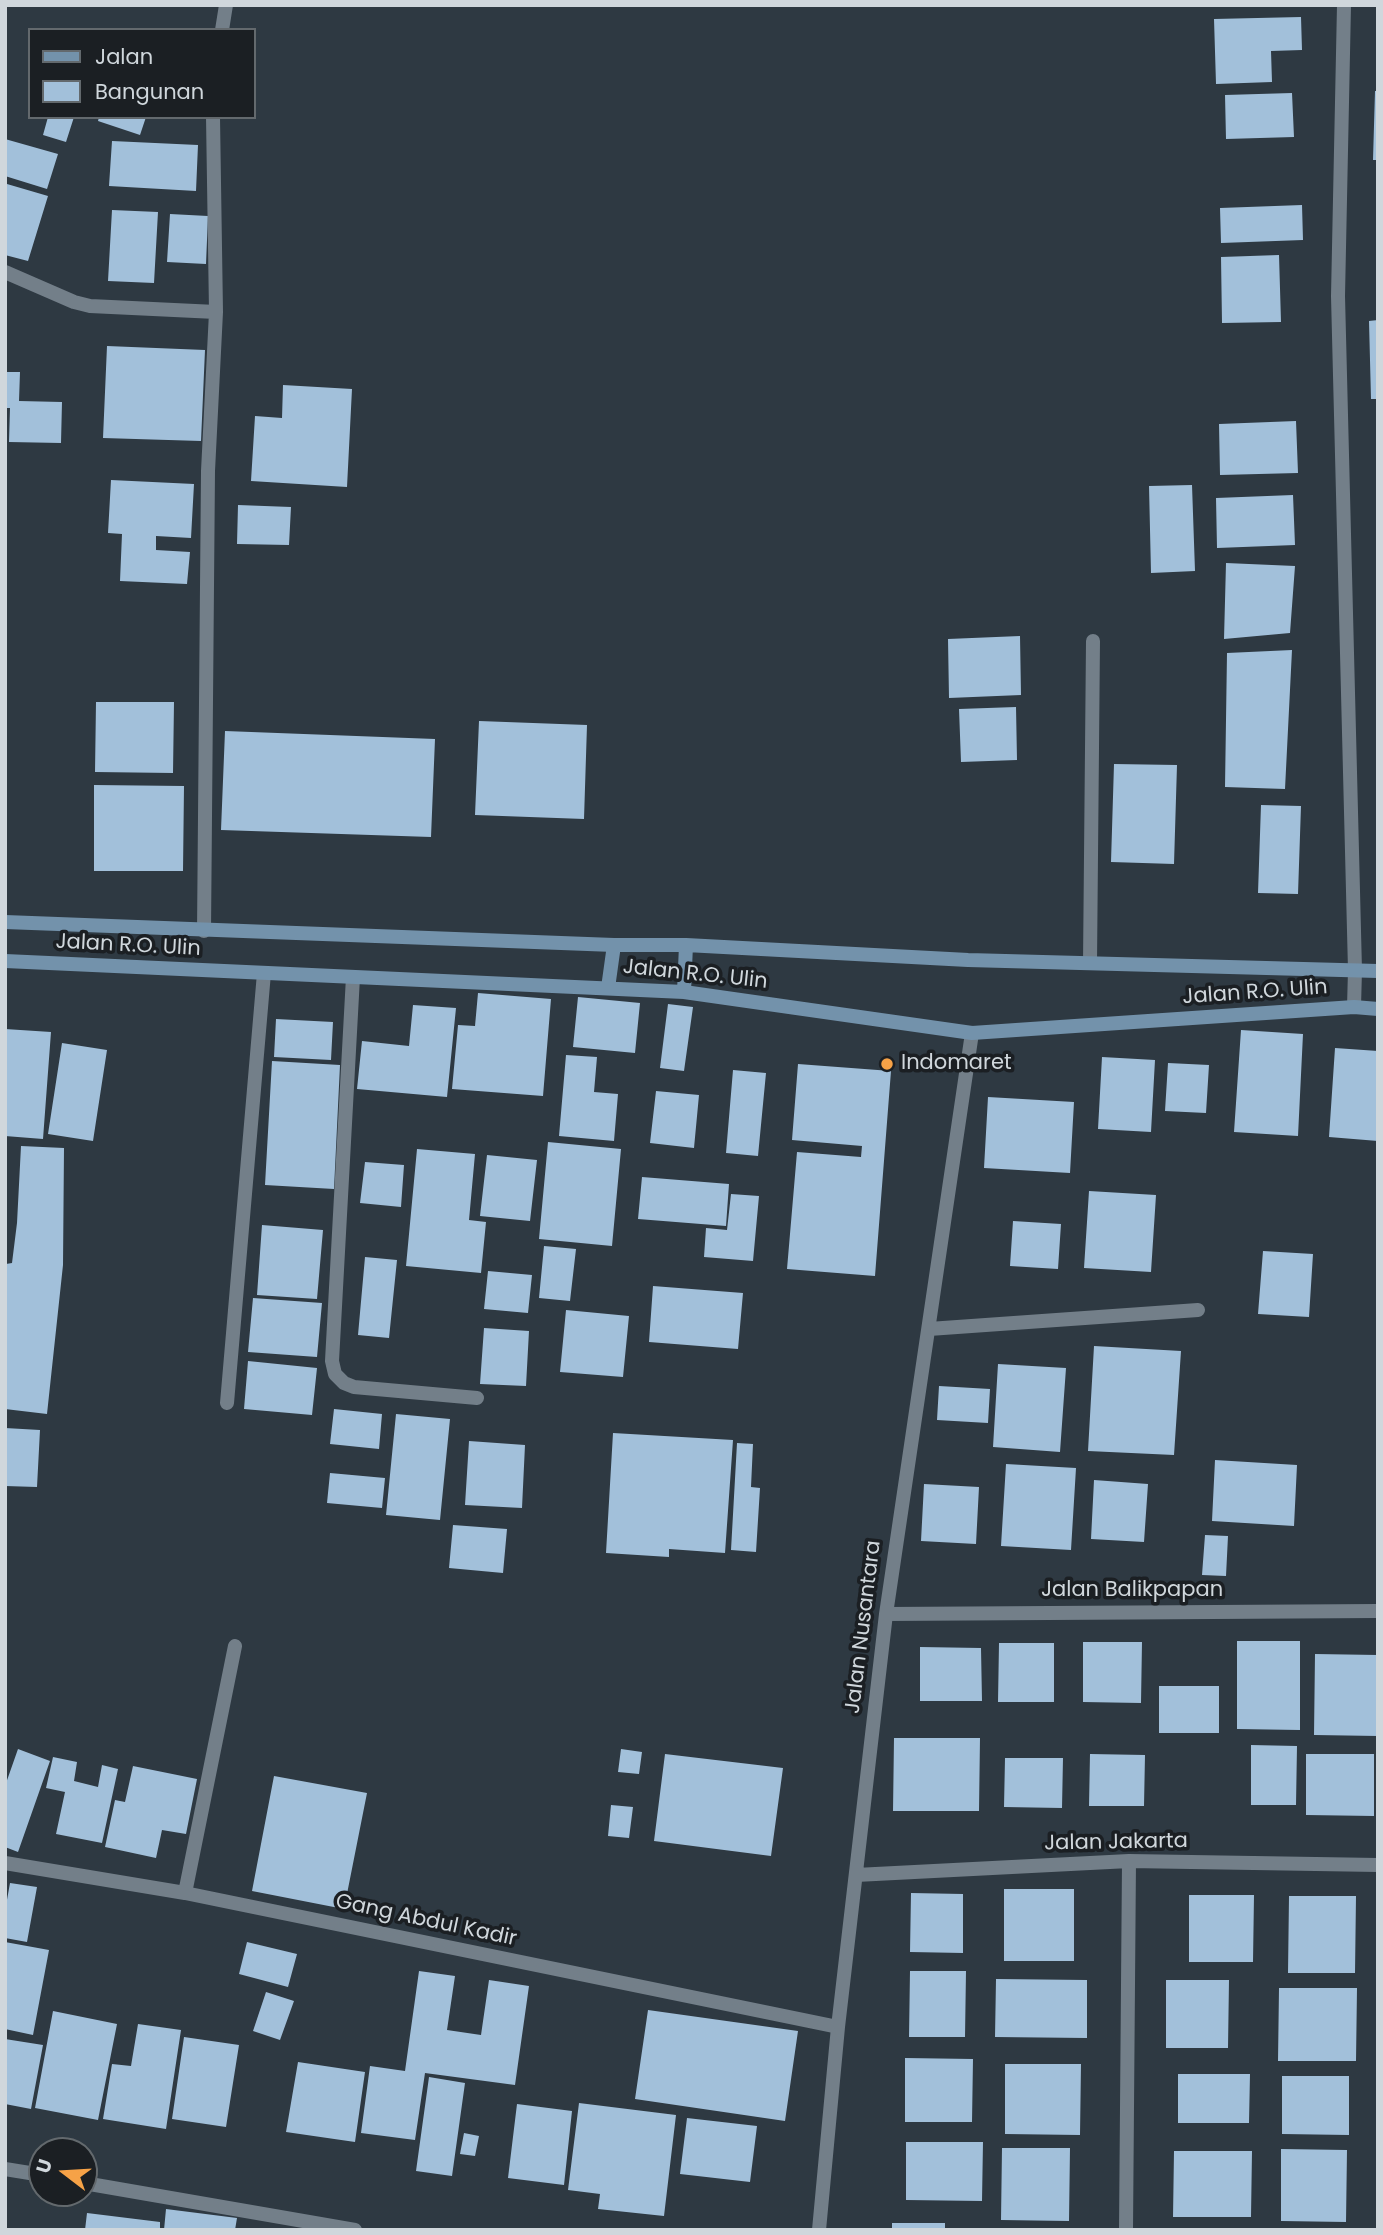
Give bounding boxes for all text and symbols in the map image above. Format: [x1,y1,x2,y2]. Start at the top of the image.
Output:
legend [28,28,256,119]
text: Jalan [95,42,153,71]
text: Bangunan [95,77,204,106]
street label: Jalan R.O. Ulin [55,930,201,962]
street label: Jalan R.O. Ulin [621,955,769,995]
street label: Jalan R.O. Ulin [1182,975,1328,1011]
place label: Indomaret [901,1051,1012,1077]
marker: Indomaret [879,1056,895,1072]
street label: Jalan Nusantara [841,1539,887,1715]
street label: Jalan Balikpapan [1041,1578,1223,1604]
street label: Jalan Jakarta [1044,1829,1188,1857]
street label: Gang Abdul Kadir [333,1889,519,1953]
north arrow [28,2137,98,2207]
text: U [29,2156,59,2177]

